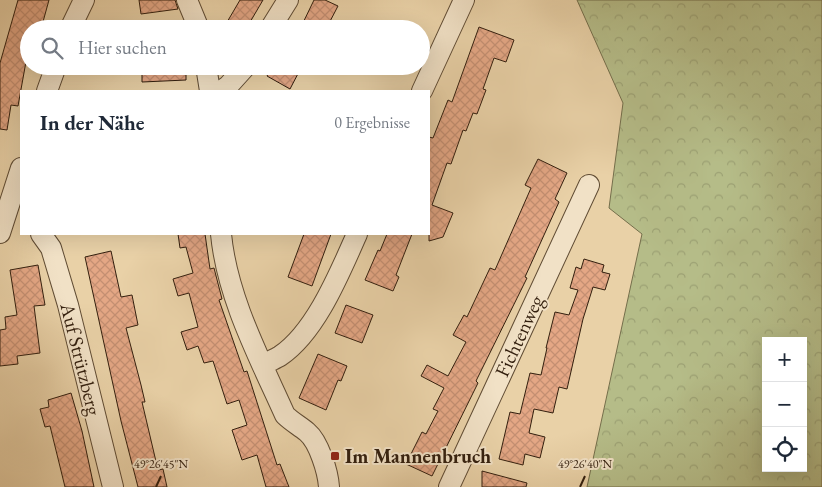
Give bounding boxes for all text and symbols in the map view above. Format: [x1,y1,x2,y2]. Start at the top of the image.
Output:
search box [20,20,430,75]
icon: search [38,34,66,62]
text: Hier suchen [78,35,167,60]
text: In der Nähe [40,109,145,136]
text: 0 Ergebnisse [334,112,410,133]
street label: Fichtenweg [489,291,549,381]
street label: Auf Strützberg [54,299,108,418]
map controls [762,337,807,472]
button: + [762,337,807,382]
button: − [762,382,807,427]
button: locate [762,427,807,472]
place label: Im Mannenbruch [345,443,491,469]
marker: Im Mannenbruch [329,450,341,462]
text: 49°26'45"N [134,456,188,472]
text: 49°26'40"N [558,456,612,472]

